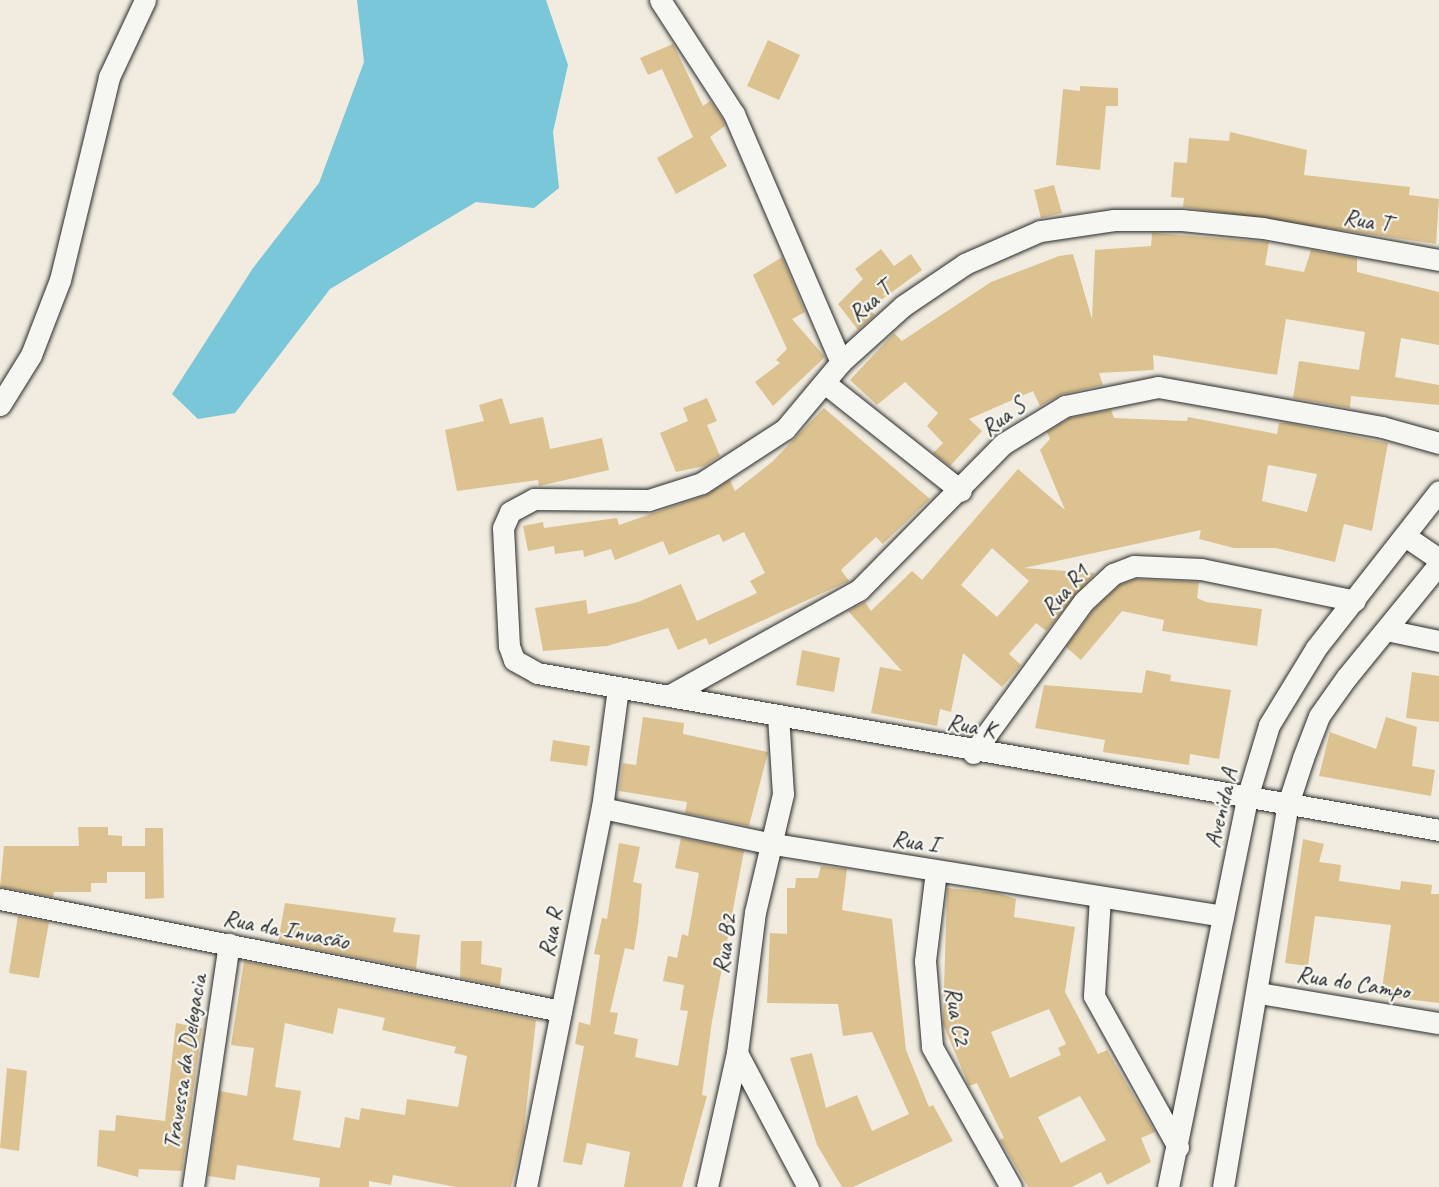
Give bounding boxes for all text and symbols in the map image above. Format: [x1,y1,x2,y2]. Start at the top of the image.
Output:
street label: Rua T [1341,203,1393,239]
street label: Rua T [843,276,897,328]
street label: Rua S [975,391,1031,443]
street label: Rua R1 [1034,558,1096,622]
street label: Rua K [945,708,997,744]
street label: Avenida A [1198,766,1244,850]
street label: Rua I [890,824,940,860]
street label: Rua da Invasão [220,904,352,956]
street label: Rua R [532,906,570,960]
street label: Rua B2 [707,912,743,976]
street label: Rua do Campo [1295,960,1411,1006]
street label: Travessa da Delegacia [157,972,213,1152]
street label: Rua C2 [938,985,976,1047]

